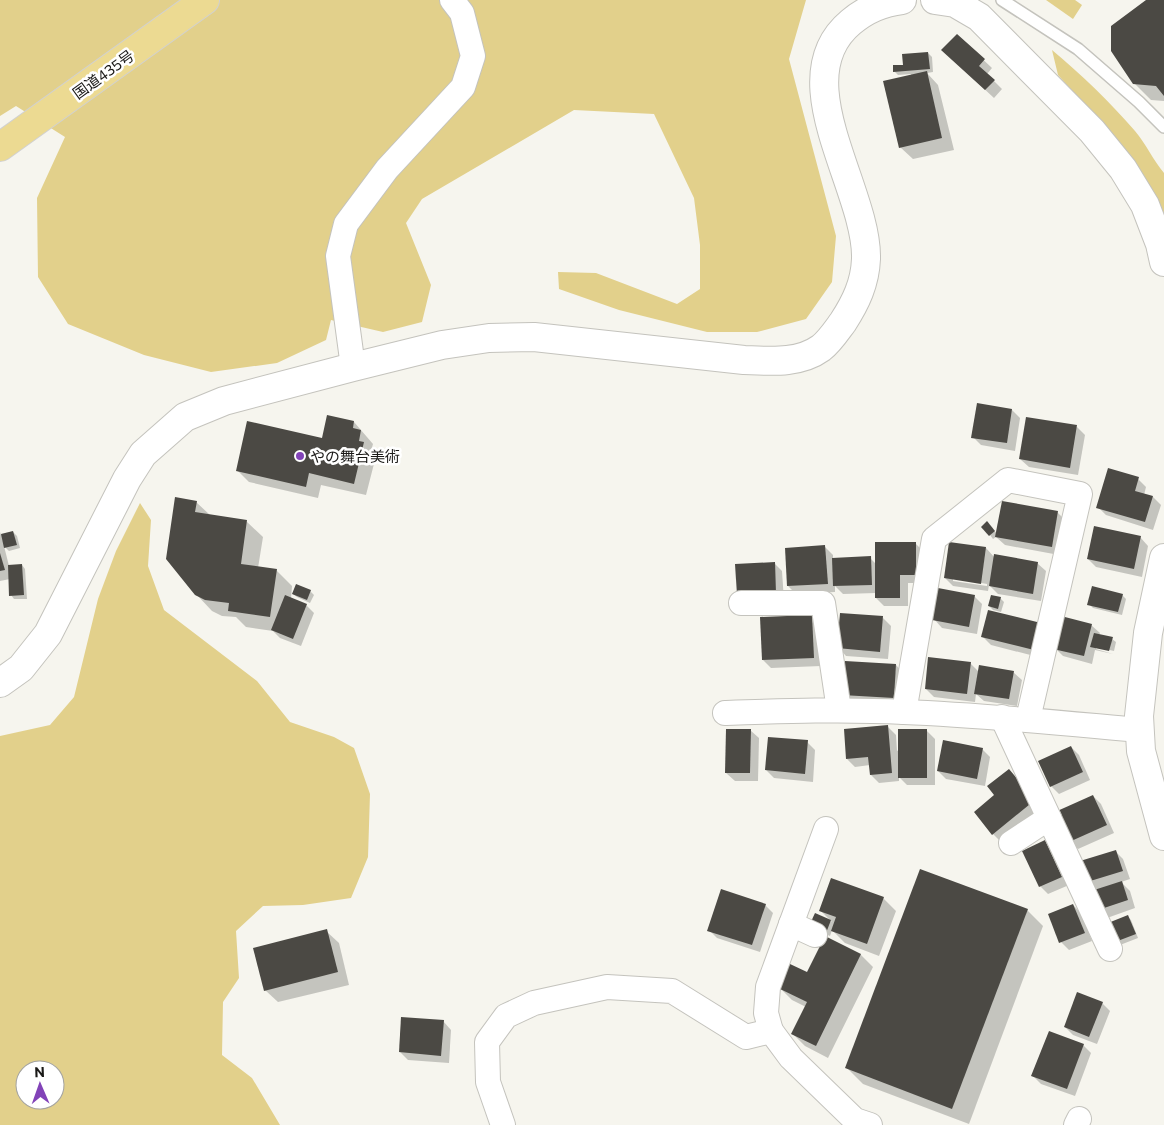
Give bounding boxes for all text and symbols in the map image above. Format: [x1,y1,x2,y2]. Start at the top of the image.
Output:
street label: 国道435号 [69,46,137,102]
place label: やの舞台美術 [310,447,400,465]
marker: やの舞台美術 [294,450,306,462]
north arrow [15,1060,65,1110]
text: N [34,1063,45,1080]

